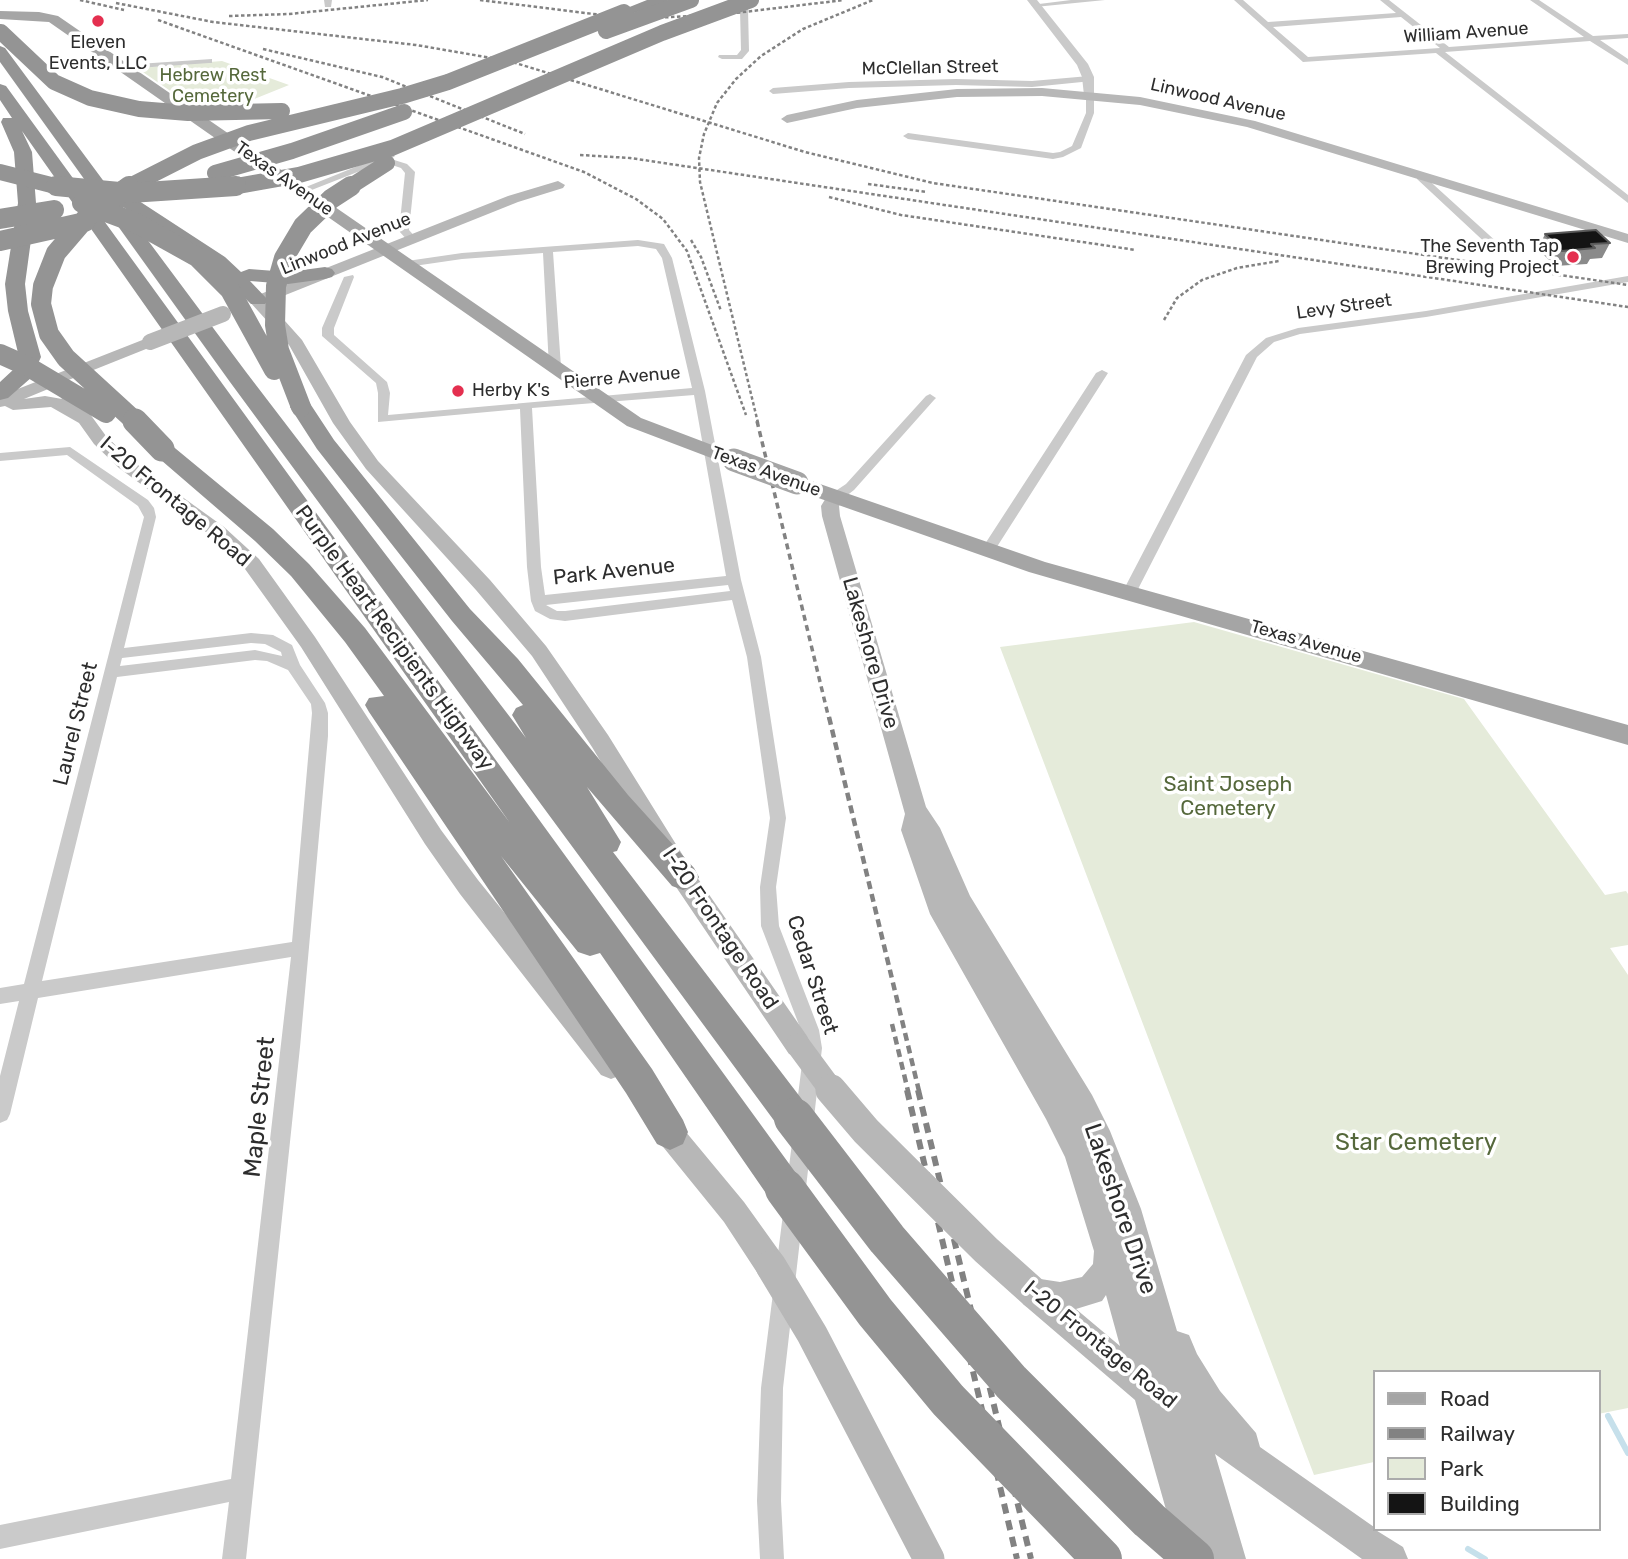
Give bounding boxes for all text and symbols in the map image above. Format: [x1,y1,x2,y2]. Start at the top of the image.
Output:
marker: Eleven Events, LLC [90,13,106,29]
street label: William Avenue [1403,18,1529,48]
place label: Eleven Events, LLC [49,32,147,74]
street label: McClellan Street [861,56,999,80]
park label: Hebrew Rest Cemetery [160,65,266,108]
street label: Linwood Avenue [1148,74,1288,126]
street label: Texas Avenue [231,137,337,221]
street label: Linwood Avenue [278,208,414,280]
place label: The Seventh Tap Brewing Project [1420,236,1559,278]
marker: The Seventh Tap Brewing Project [1565,249,1581,265]
street label: Levy Street [1295,290,1393,324]
street label: Pierre Avenue [563,362,681,394]
place label: Herby K's [472,380,550,402]
marker: Herby K's [450,383,466,399]
street label: I-20 Frontage Road [94,432,256,572]
street label: Texas Avenue [708,442,824,502]
street label: Purple Heart Recipients Highway [289,501,499,775]
street label: Park Avenue [552,553,676,591]
street label: Lakeshore Drive [836,574,904,732]
street label: Texas Avenue [1248,616,1364,668]
street label: Laurel Street [48,660,104,788]
park label: Saint Joseph Cemetery [1164,772,1292,822]
street label: I-20 Frontage Road [657,844,783,1014]
street label: Cedar Street [781,912,843,1038]
street label: Maple Street [238,1035,282,1179]
street label: Lakeshore Drive [1077,1120,1163,1298]
park label: Star Cemetery [1335,1129,1497,1157]
street label: I-20 Frontage Road [1019,1276,1181,1414]
legend [1372,1370,1600,1531]
text: Road [1440,1386,1490,1411]
text: Railway [1440,1421,1515,1446]
text: Park [1440,1456,1484,1481]
text: Building [1440,1491,1520,1516]

